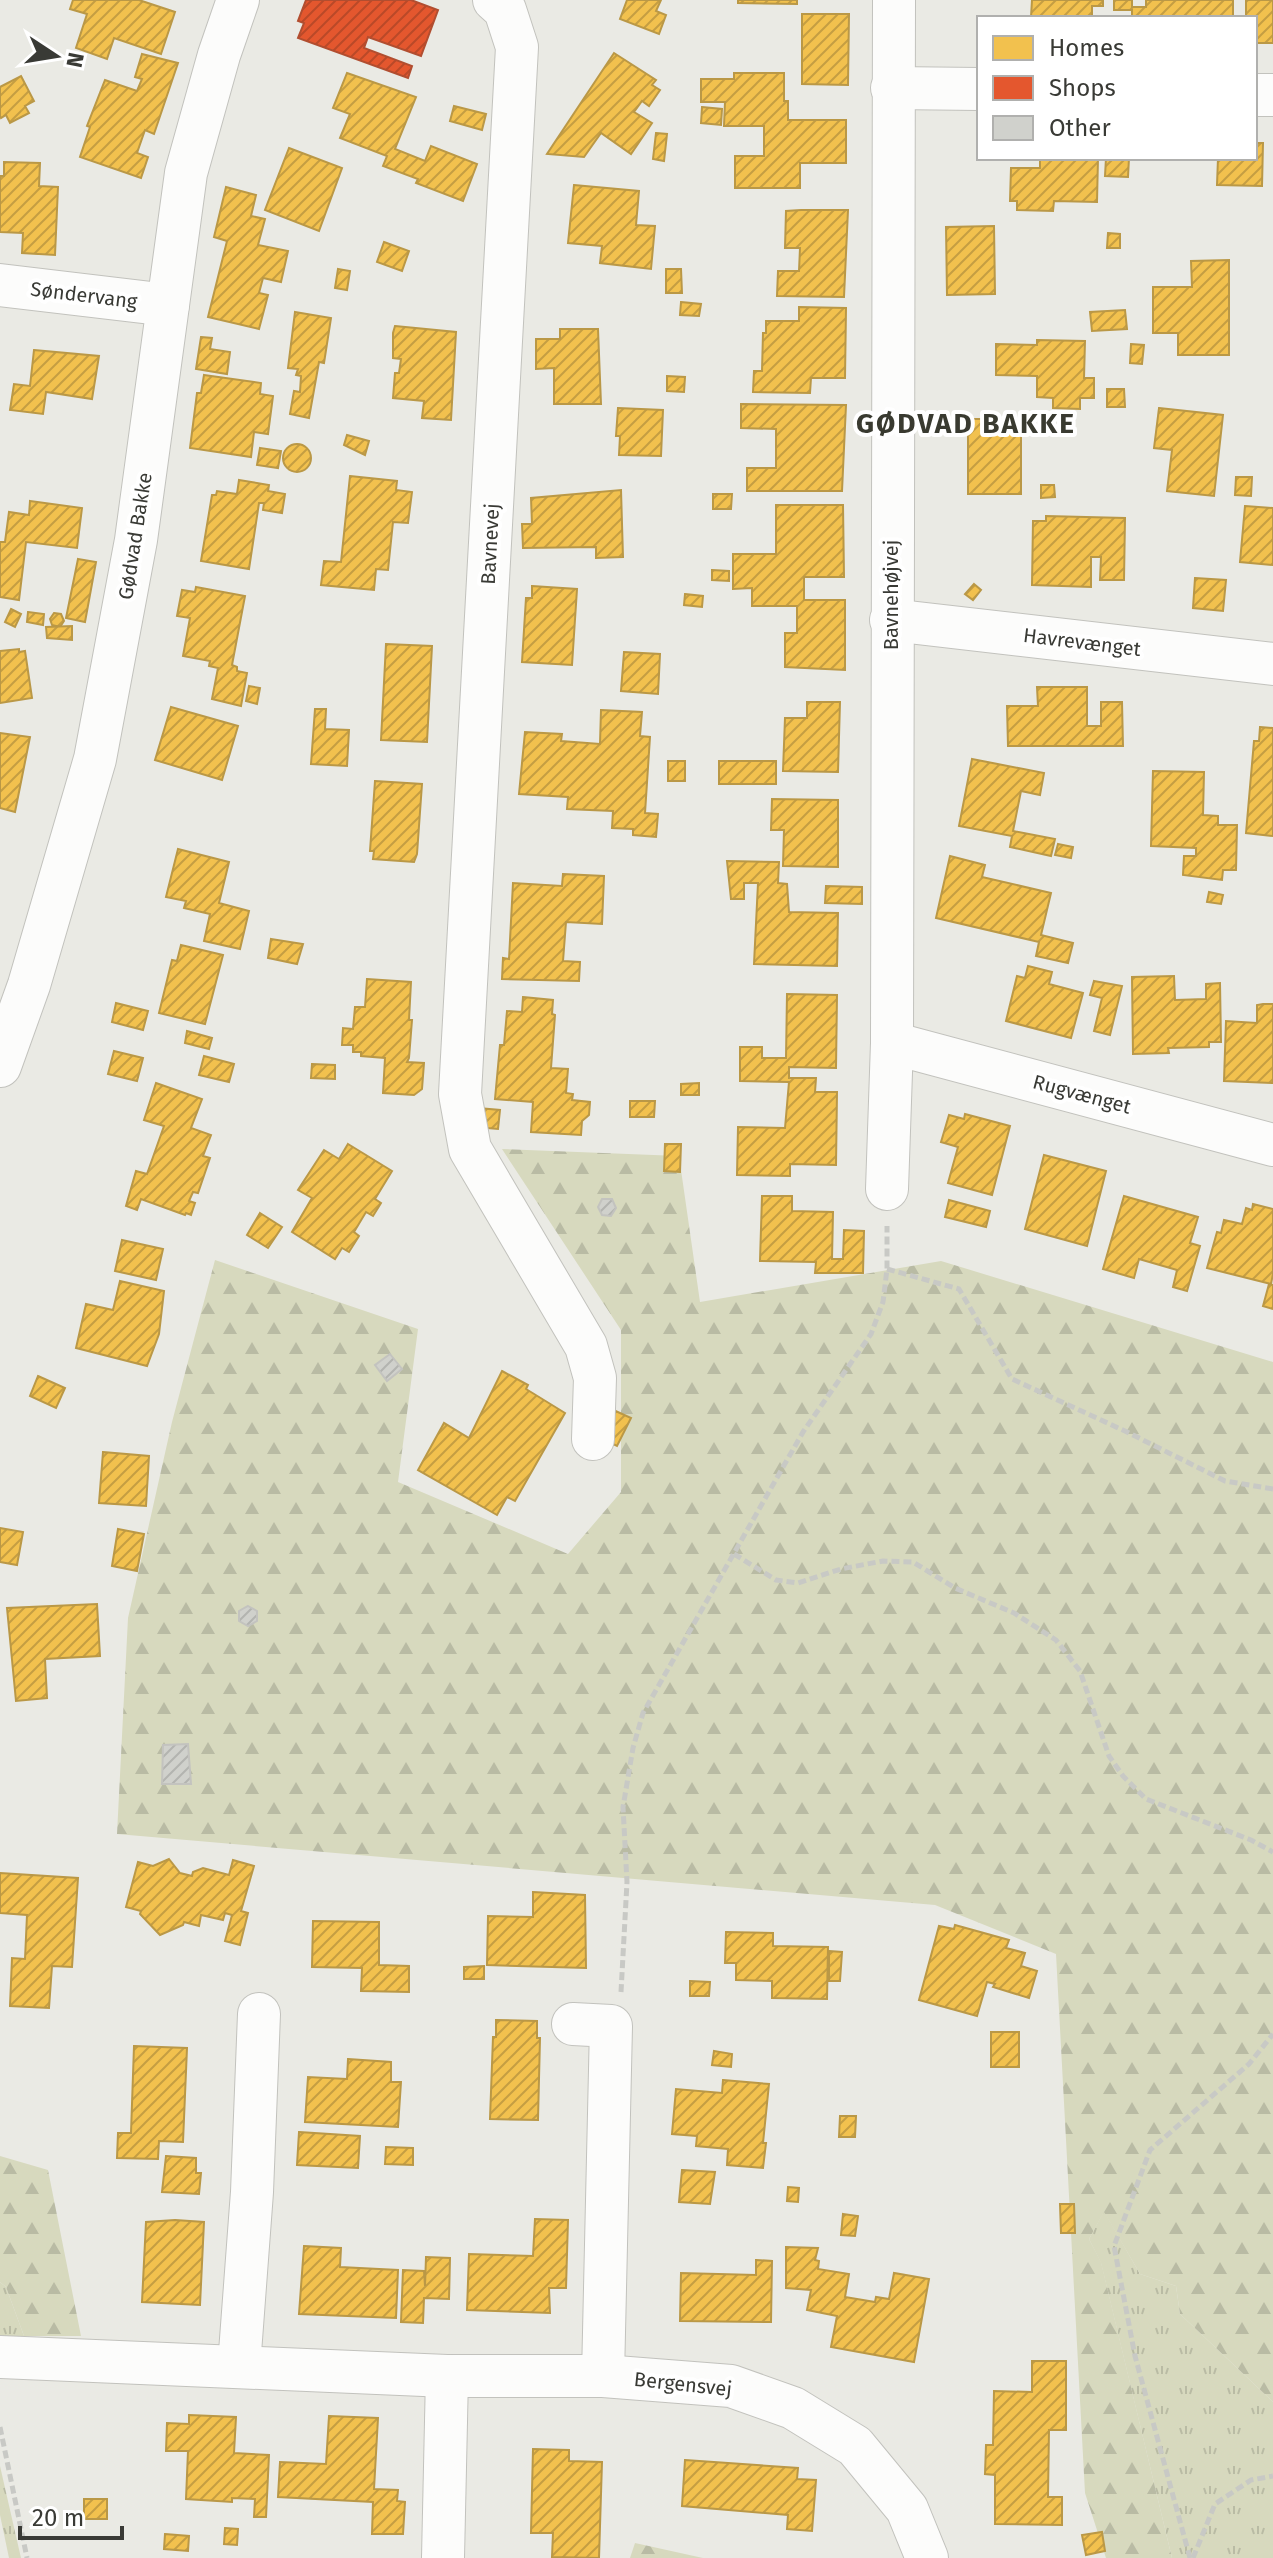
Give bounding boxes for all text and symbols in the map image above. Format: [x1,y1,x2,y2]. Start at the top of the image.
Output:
north arrow [16,16,96,96]
legend [977,16,1257,160]
text: Homes [1049,34,1124,62]
text: N [60,50,90,70]
text: Shops [1049,74,1116,102]
text: Other [1049,114,1111,142]
street label: Søndervang [29,277,139,314]
district label: GØDVAD BAKKE [856,407,1076,440]
street label: Gødvad Bakke [113,471,157,601]
street label: Bavnevej [476,503,504,585]
street label: Bavnehøjvej [879,540,903,650]
street label: Havrevænget [1022,623,1143,661]
street label: Rugvænget [1030,1069,1134,1119]
street label: Bergensvej [633,2367,733,2401]
scale bar [20,2490,122,2540]
text: 20 m [32,2504,84,2532]

